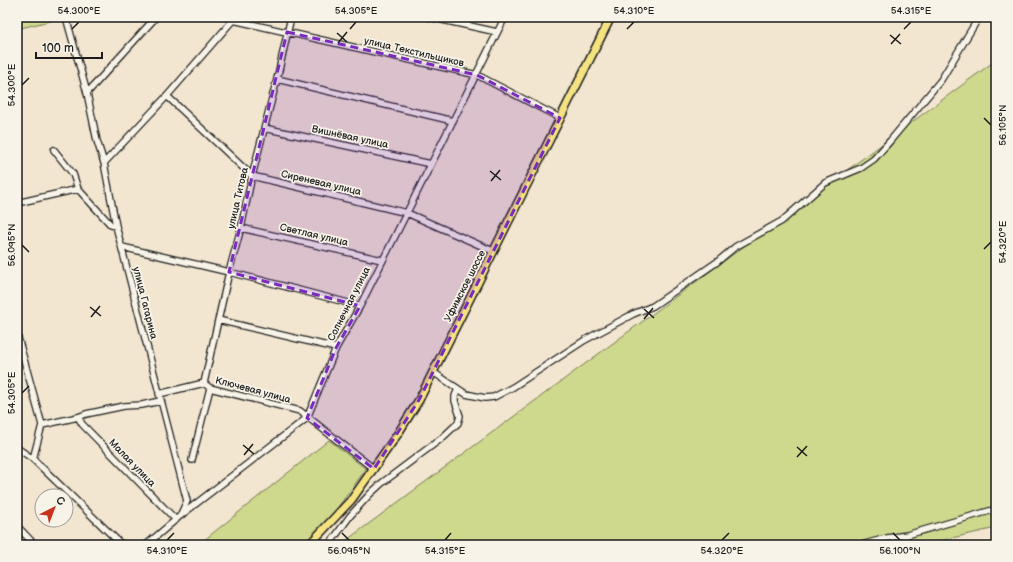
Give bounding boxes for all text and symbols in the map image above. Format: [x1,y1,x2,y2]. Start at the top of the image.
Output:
text: 54.300°E [58,5,101,17]
text: 54.305°E [335,5,378,17]
text: 54.310°E [614,5,655,17]
text: 54.315°E [891,5,932,17]
scale bar [36,34,102,60]
street label: улица Текстильщиков [363,35,466,69]
text: 100 m [42,41,74,56]
text: 54.300°E [6,63,18,106]
text: 56.105°N [997,104,1009,146]
street label: Вишнёвая улица [311,123,389,151]
street label: улица Титова [225,166,251,230]
street label: Сиреневая улица [280,168,362,198]
text: 54.320°E [997,220,1009,263]
street label: Светлая улица [279,221,349,249]
text: 56.095°N [6,223,18,267]
street label: Уфимское шоссе [442,248,488,324]
street label: Солнечная улица [325,265,373,343]
street label: улица Гагарина [130,266,160,341]
text: 54.305°E [6,371,18,414]
street label: Ключевая улица [214,374,292,406]
street label: Малая улица [106,437,158,489]
north arrow [34,488,74,528]
text: С [53,494,68,509]
text: 54.310°E [147,545,188,557]
text: 56.095°N [327,545,371,557]
text: 54.315°E [425,545,466,557]
text: 54.320°E [701,545,744,557]
text: 56.100°N [879,545,921,557]

